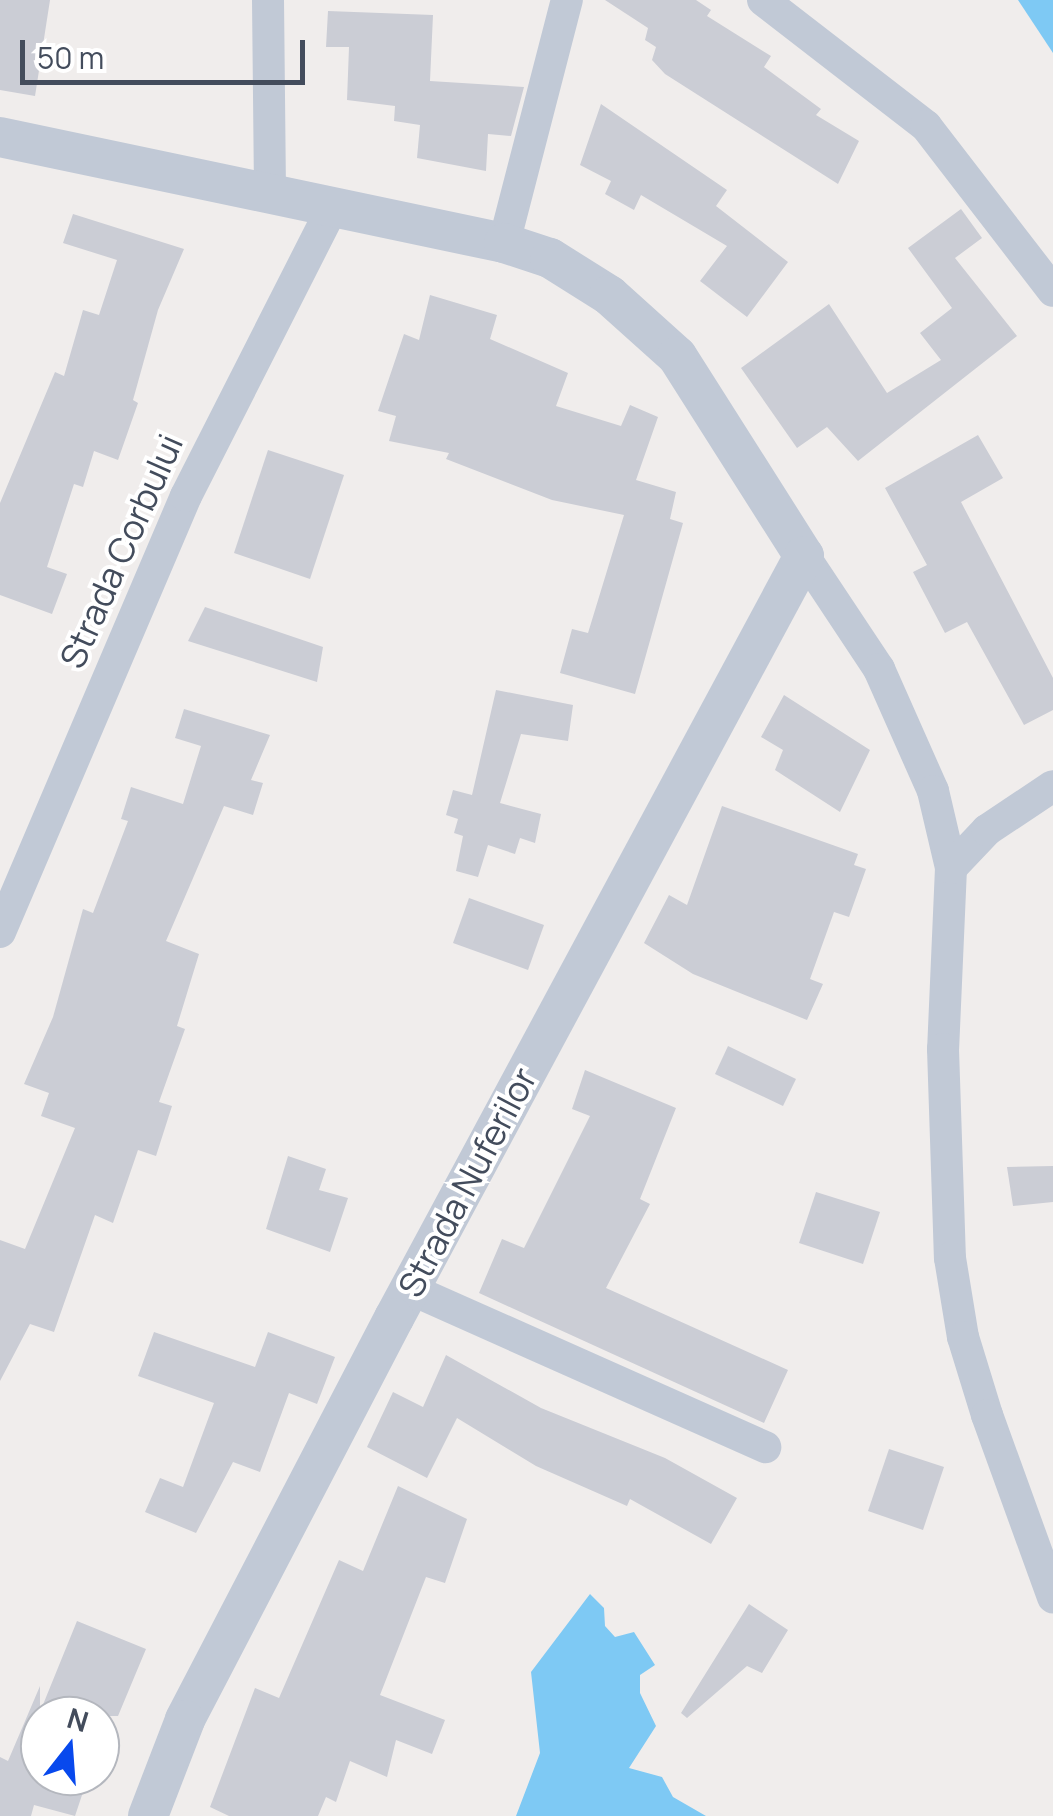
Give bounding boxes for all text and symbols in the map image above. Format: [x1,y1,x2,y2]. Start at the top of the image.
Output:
scale bar [25,20,310,82]
text: 50 m [37,37,104,78]
street label: Strada Corbului [51,428,191,674]
street label: Strada Nuferilor [389,1060,545,1304]
north arrow [20,1696,120,1796]
text: N [63,1698,93,1740]

